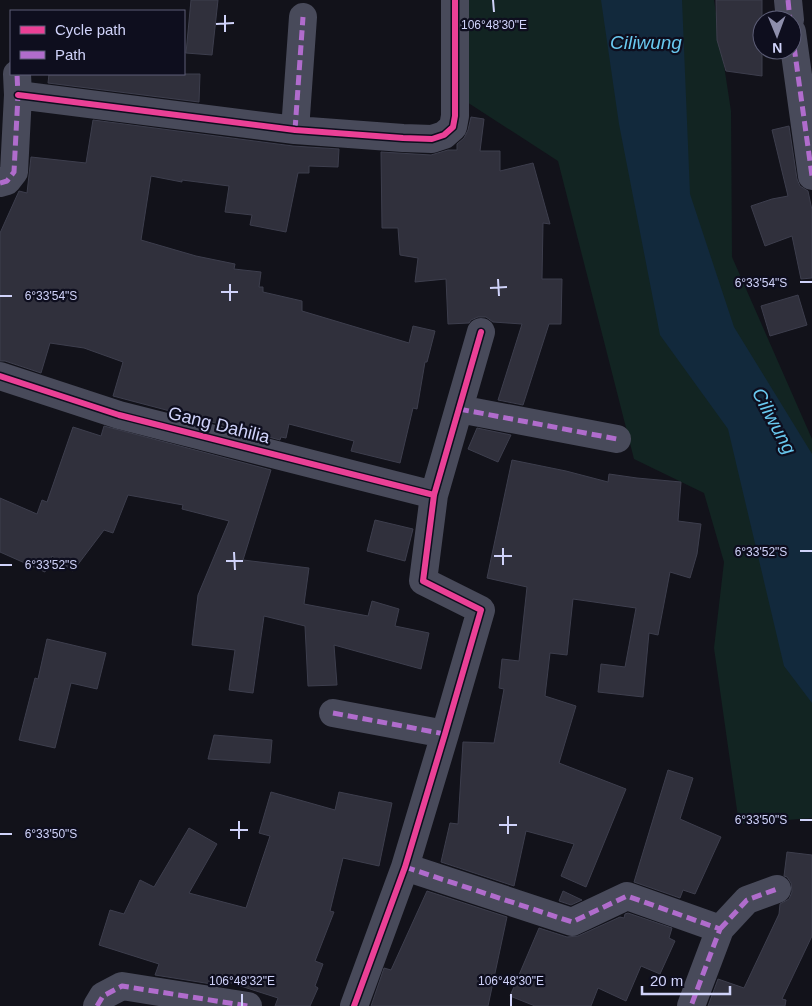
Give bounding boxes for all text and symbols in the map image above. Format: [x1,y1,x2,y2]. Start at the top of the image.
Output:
legend [10,10,185,75]
north arrow [752,10,802,60]
text: 106°48'30"E [461,18,527,32]
text: Cycle path [55,21,126,38]
water label: Ciliwung [610,32,682,53]
text: N [772,40,782,56]
text: Path [55,46,86,63]
text: 6°33'54"S [735,276,787,290]
text: 6°33'54"S [25,289,77,303]
water label: Ciliwung [748,384,800,458]
street label: Gang Dahilia [166,403,273,448]
text: 6°33'52"S [735,545,787,559]
text: 6°33'52"S [25,558,77,572]
text: 6°33'50"S [735,813,787,827]
text: 6°33'50"S [25,827,77,841]
scale bar [642,964,730,996]
text: 20 m [650,972,683,989]
text: 106°48'32"E [209,974,275,988]
text: 106°48'30"E [478,974,544,988]

